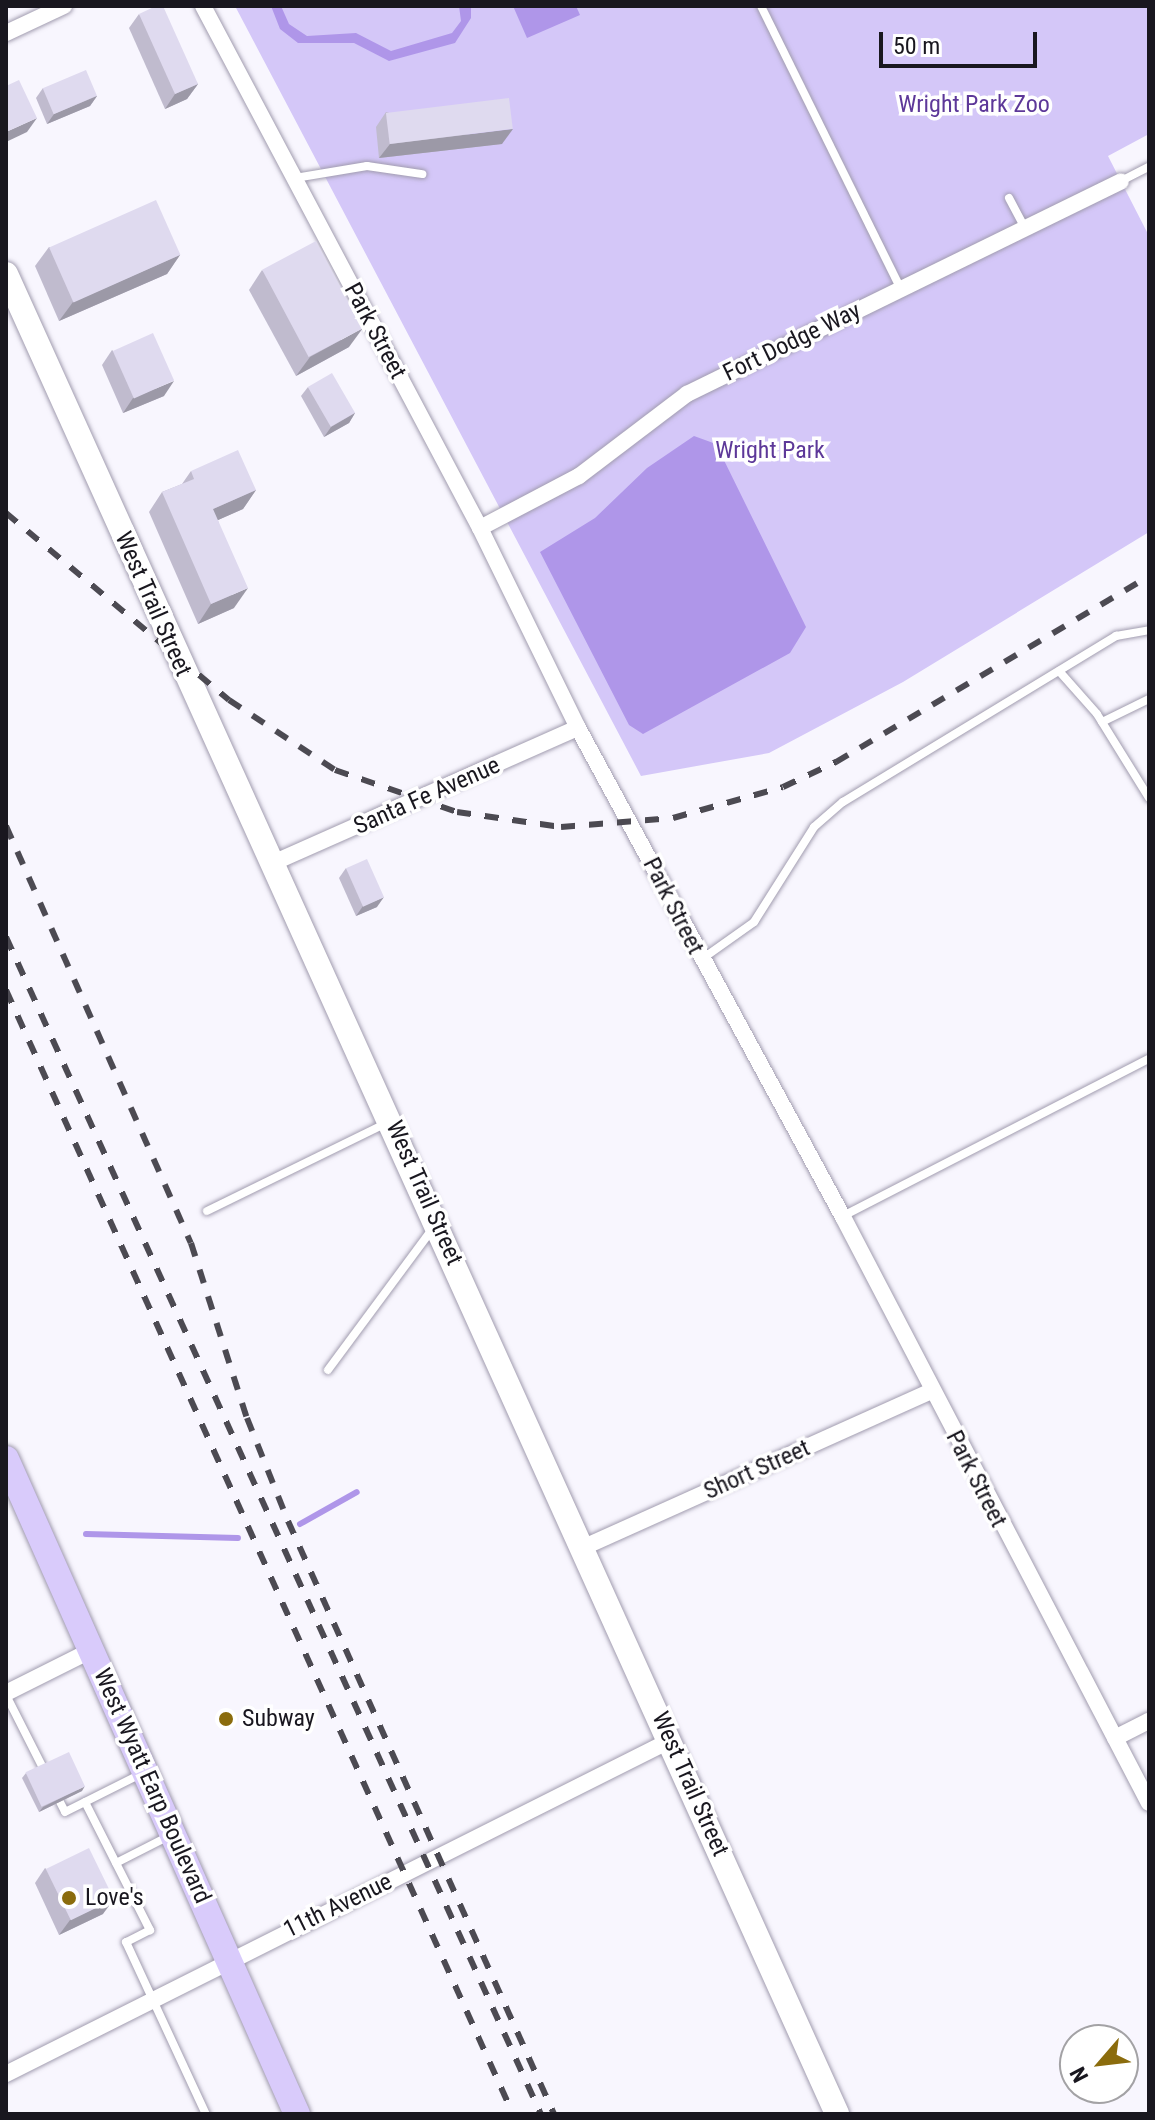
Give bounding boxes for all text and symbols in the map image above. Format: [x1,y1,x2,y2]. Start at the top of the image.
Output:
scale bar [883,16,1041,66]
text: 50 m [893,32,940,60]
park label: Wright Park Zoo [898,91,1050,119]
street label: Park Street [338,278,412,384]
street label: Fort Dodge Way [719,296,865,388]
park label: Wright Park [715,437,825,465]
street label: West Trail Street [108,527,198,681]
street label: Santa Fe Avenue [350,751,504,841]
street label: Park Street [636,853,710,959]
street label: West Trail Street [379,1116,469,1270]
street label: Park Street [939,1426,1013,1532]
street label: Short Street [700,1434,814,1506]
street label: West Wyatt Earp Boulevard [87,1664,217,1908]
place label: Subway [242,1705,315,1733]
street label: West Trail Street [645,1707,735,1861]
marker: Subway [217,1710,235,1728]
street label: 11th Avenue [279,1867,397,1945]
place label: Love's [85,1884,144,1912]
marker: Love's [60,1889,78,1907]
north arrow [1059,2024,1139,2104]
text: N [1065,2063,1093,2086]

